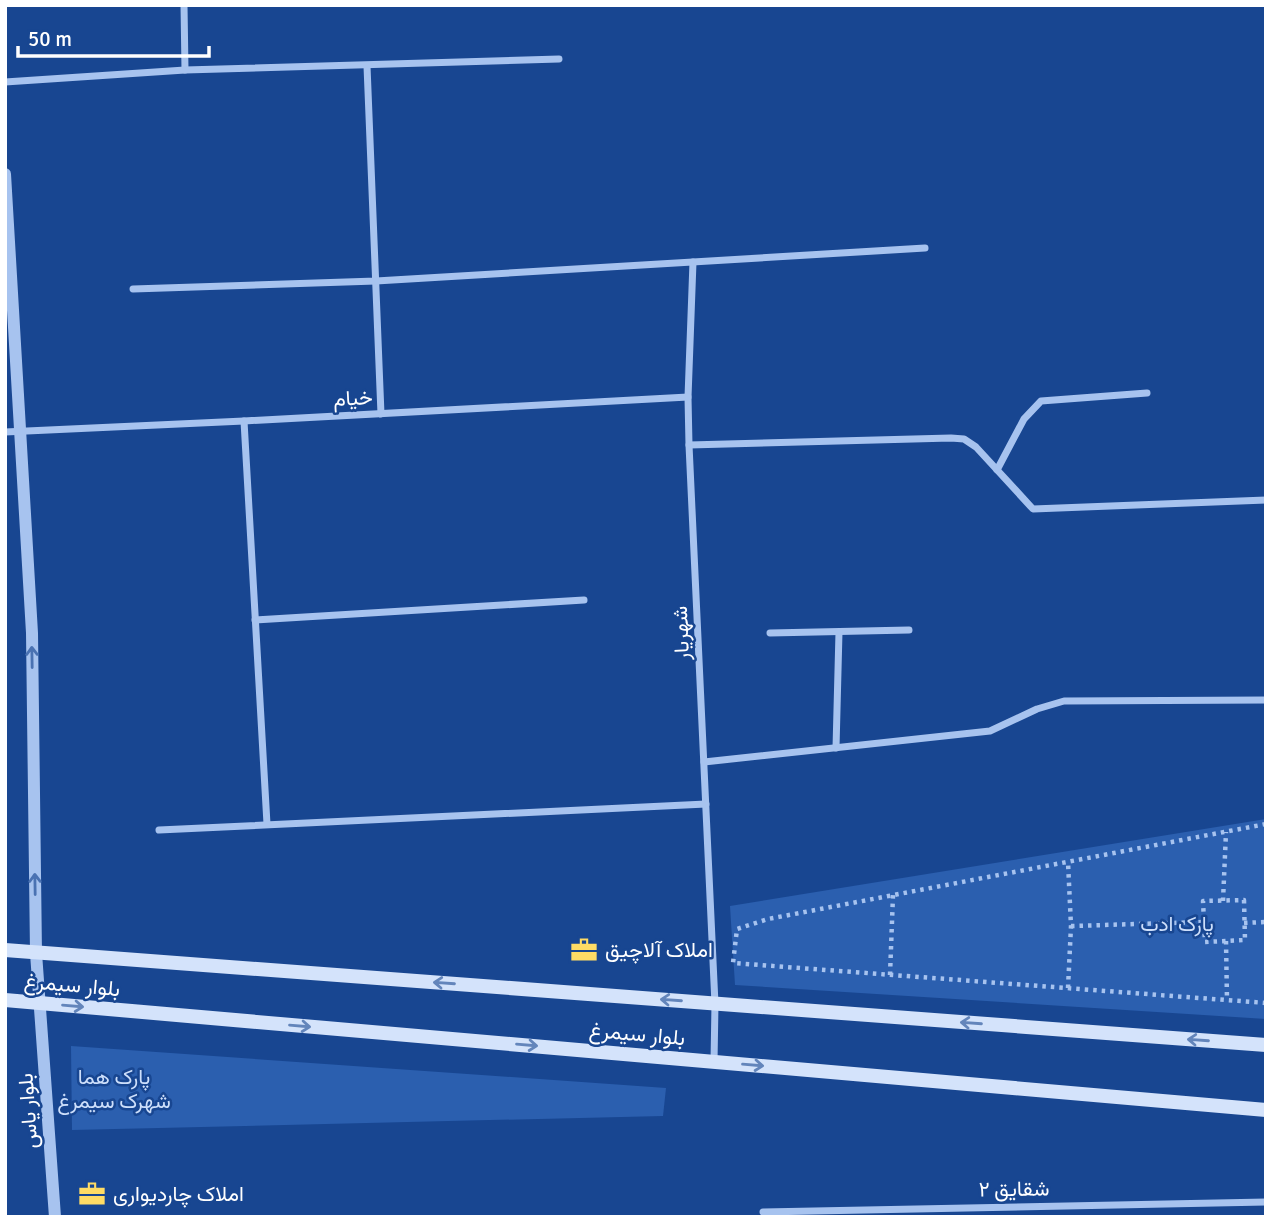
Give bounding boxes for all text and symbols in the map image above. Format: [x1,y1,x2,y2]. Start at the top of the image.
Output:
scale bar [18,14,208,58]
text: 50 m [28,26,72,52]
street label: خیام [333,384,374,413]
street label: شهریار [667,605,695,662]
one-way arrow [26,646,39,669]
one-way arrow [28,873,42,896]
park label: پارک ادب [1140,911,1214,938]
office icon: املاک آلاچیق [569,935,599,965]
place label: املاک آلاچیق [605,937,713,964]
street label: بلوار سیمرغ [23,968,121,1003]
one-way arrow [433,976,456,989]
one-way arrow [660,993,682,1006]
one-way arrow [61,1000,84,1013]
one-way arrow [960,1016,983,1029]
street label: بلوار سیمرغ [588,1017,686,1052]
one-way arrow [288,1020,311,1033]
one-way arrow [1187,1033,1209,1046]
one-way arrow [515,1039,537,1052]
one-way arrow [741,1059,764,1072]
park label: پارک هما شهرک سیمرغ [57,1064,171,1115]
street label: بلوار یاس [12,1072,44,1150]
street label: شقایق ۲ [978,1175,1050,1203]
office icon: املاک چاردیواری [77,1179,107,1209]
place label: املاک چاردیواری [113,1181,244,1208]

